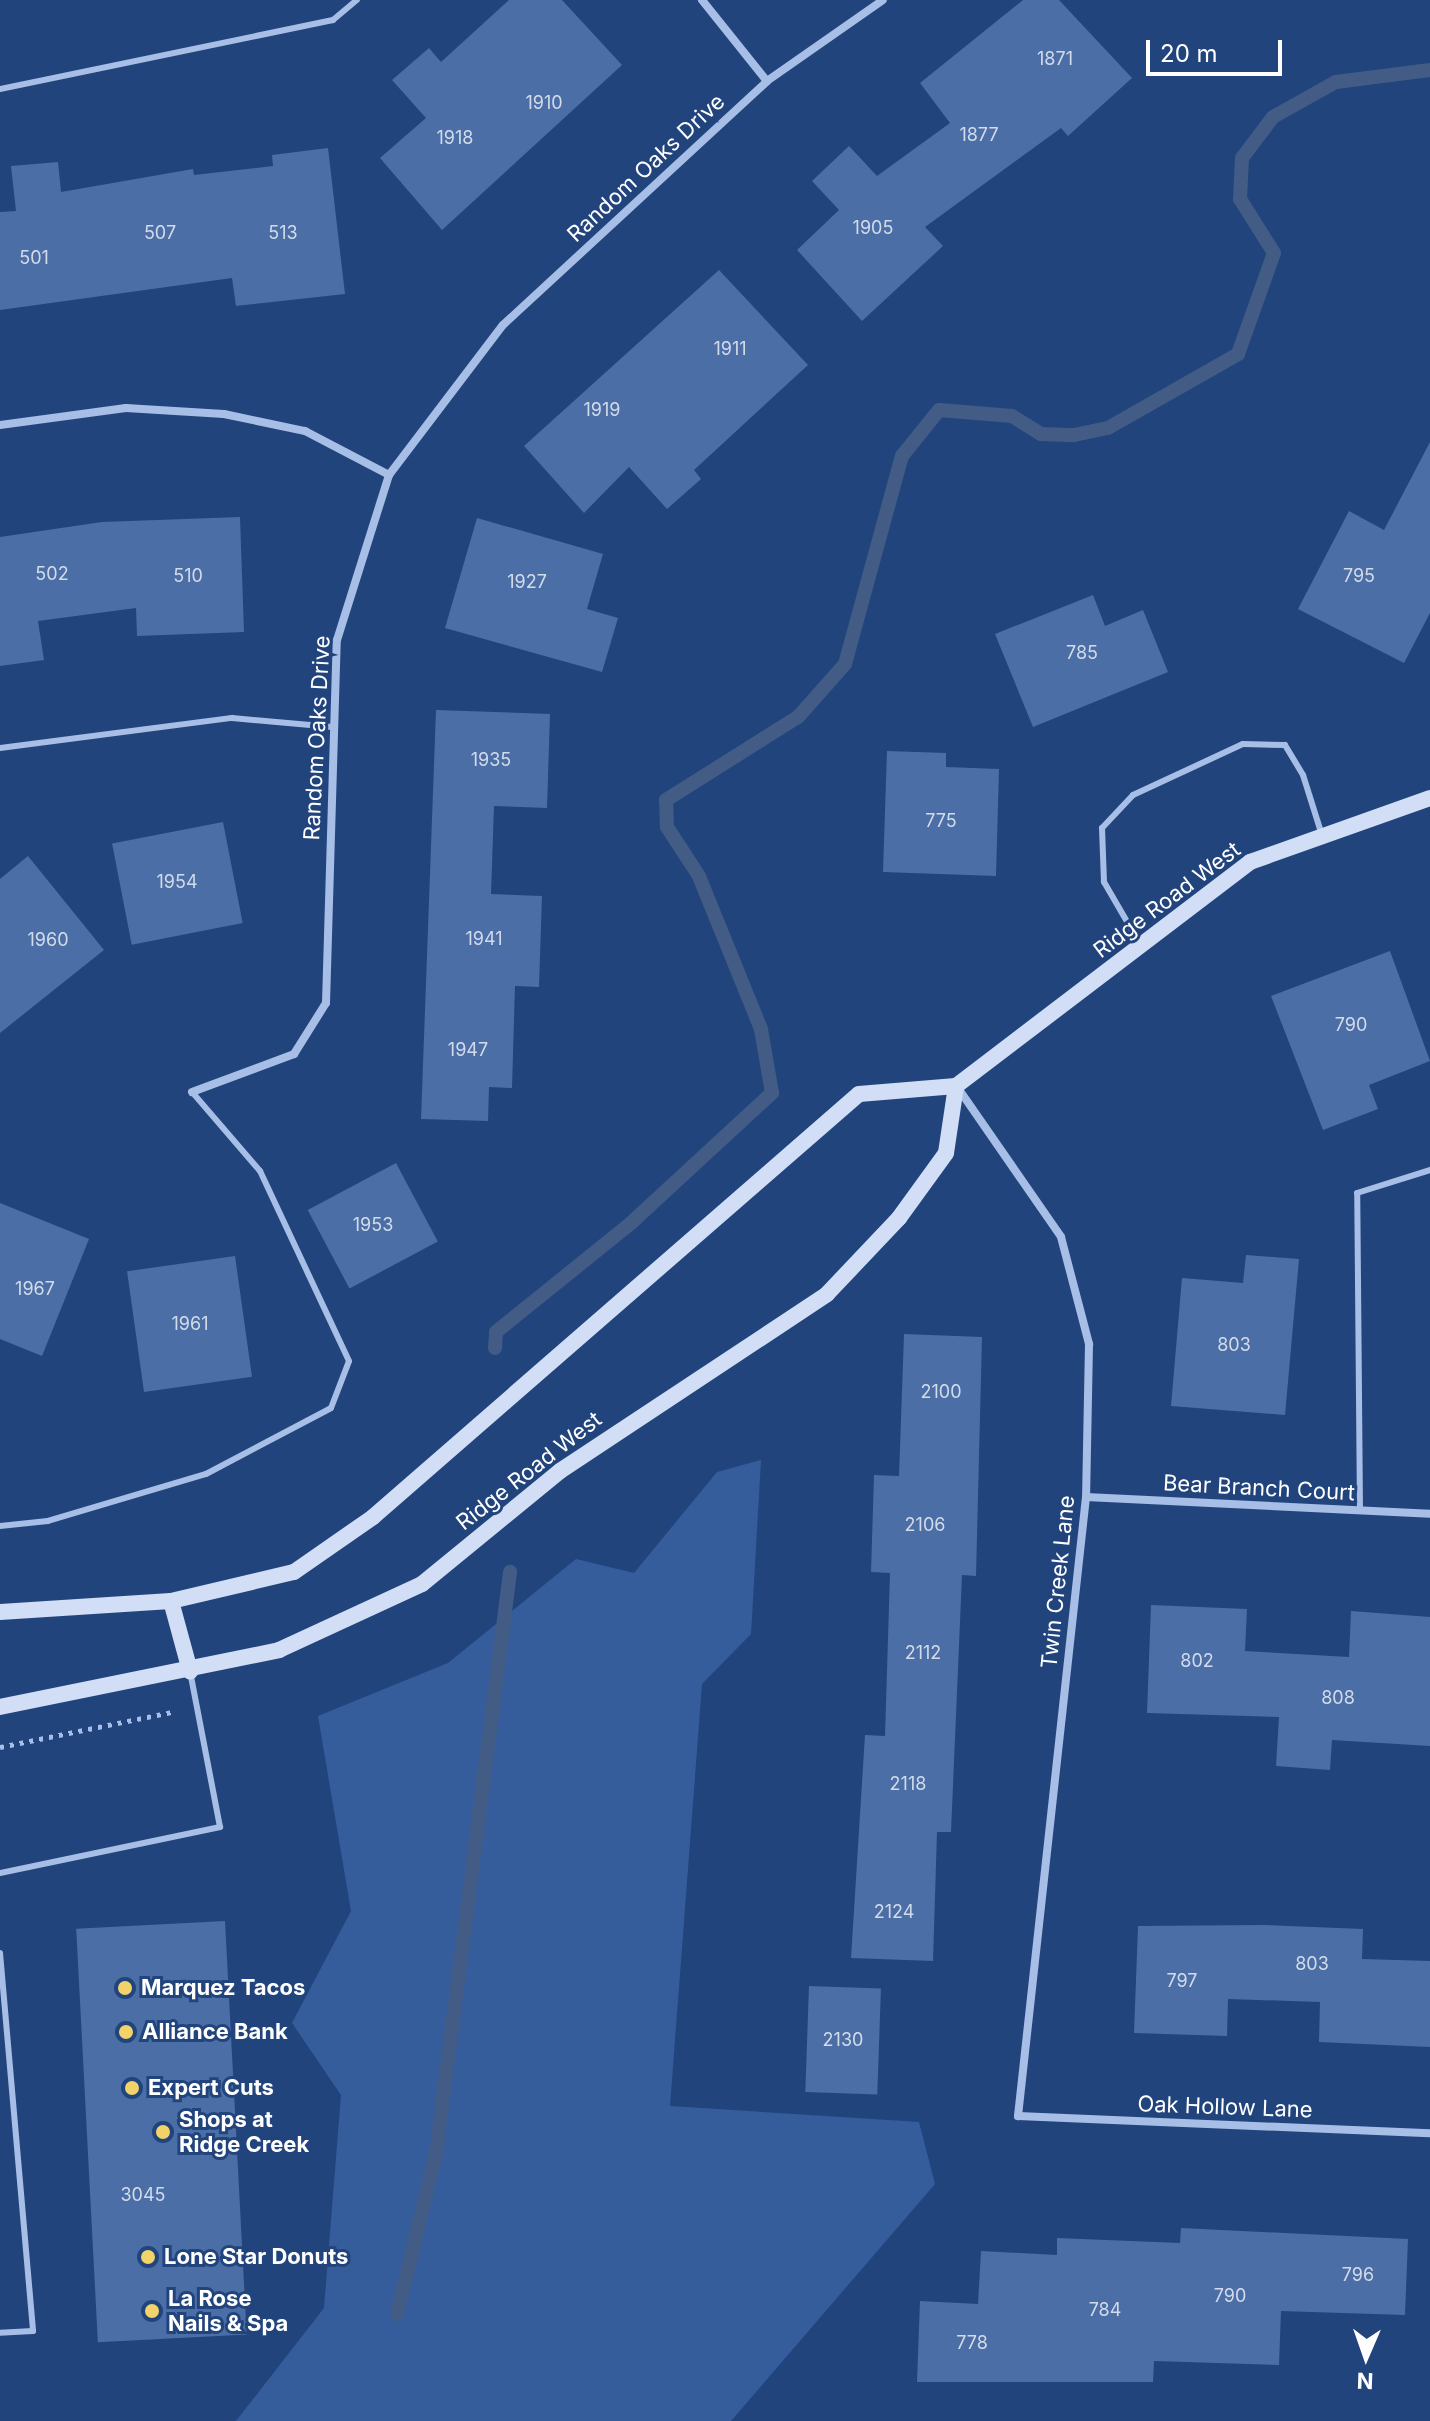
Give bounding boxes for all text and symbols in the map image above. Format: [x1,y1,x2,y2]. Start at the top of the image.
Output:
scale bar [1150,24,1286,74]
text: 20 m [1160,39,1218,68]
house number: 1871 [1037,48,1073,70]
street label: Random Oaks Drive [562,88,730,248]
house number: 1910 [525,92,563,114]
house number: 1877 [959,124,999,146]
house number: 1918 [437,127,473,149]
house number: 1905 [853,217,893,239]
house number: 507 [144,222,176,244]
house number: 513 [268,222,298,244]
house number: 501 [19,247,49,269]
house number: 1911 [713,338,747,360]
house number: 1919 [584,399,620,421]
house number: 502 [35,563,69,585]
house number: 510 [173,565,203,587]
house number: 795 [1343,565,1375,587]
house number: 1927 [507,571,547,593]
street label: Random Oaks Drive [298,635,336,841]
house number: 785 [1066,642,1098,664]
house number: 1935 [471,749,511,771]
house number: 775 [925,810,957,832]
street label: Ridge Road West [1088,836,1246,964]
house number: 1954 [156,871,198,893]
house number: 1941 [465,928,503,950]
house number: 1960 [27,929,69,951]
house number: 790 [1335,1014,1367,1036]
house number: 1947 [448,1039,488,1061]
house number: 1953 [353,1214,393,1236]
house number: 1967 [15,1278,55,1300]
house number: 1961 [172,1313,208,1335]
house number: 803 [1217,1334,1251,1356]
house number: 2100 [920,1381,962,1403]
street label: Ridge Road West [451,1406,607,1536]
street label: Bear Branch Court [1162,1470,1356,1506]
street label: Twin Creek Lane [1036,1494,1080,1670]
house number: 2106 [905,1514,945,1536]
house number: 2112 [905,1642,941,1664]
house number: 802 [1180,1650,1214,1672]
house number: 808 [1321,1687,1355,1709]
house number: 2118 [890,1773,926,1795]
house number: 2124 [874,1901,914,1923]
house number: 803 [1295,1953,1329,1975]
house number: 797 [1166,1970,1198,1992]
place label: Marquez Tacos [141,1975,305,2001]
marker: Marquez Tacos [116,1979,134,1997]
place label: Alliance Bank [142,2019,288,2045]
marker: Alliance Bank [117,2023,135,2041]
house number: 2130 [823,2029,863,2051]
place label: Expert Cuts [148,2075,274,2101]
marker: Expert Cuts [123,2079,141,2097]
street label: Oak Hollow Lane [1137,2091,1313,2123]
place label: Shops at Ridge Creek [179,2106,309,2158]
marker: Shops at Ridge Creek [154,2123,172,2141]
house number: 3045 [120,2184,166,2206]
place label: Lone Star Donuts [164,2244,348,2270]
marker: Lone Star Donuts [139,2248,157,2266]
house number: 796 [1342,2264,1374,2286]
place label: La Rose Nails & Spa [168,2285,288,2336]
house number: 790 [1214,2285,1246,2307]
house number: 784 [1089,2299,1121,2321]
marker: La Rose Nails & Spa [143,2302,161,2320]
north arrow [1326,2317,1406,2397]
house number: 778 [956,2332,988,2354]
text: N [1356,2368,1374,2394]

